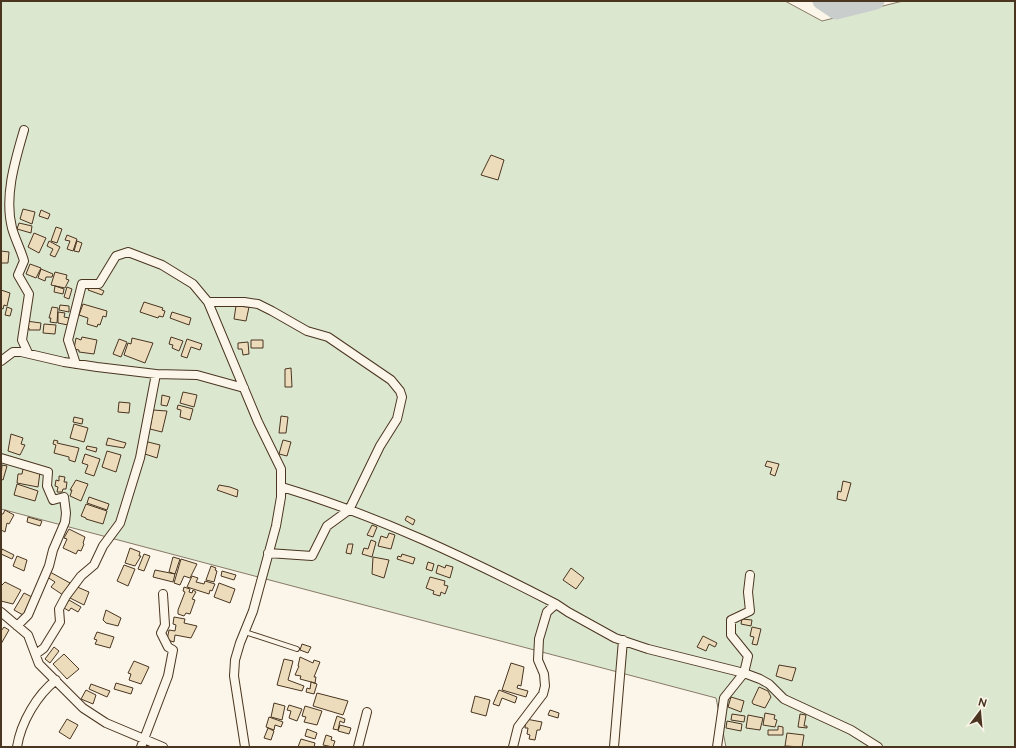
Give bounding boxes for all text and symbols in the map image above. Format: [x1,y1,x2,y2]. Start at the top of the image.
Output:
north arrow [960,692,1000,732]
text: N [977,695,988,710]

